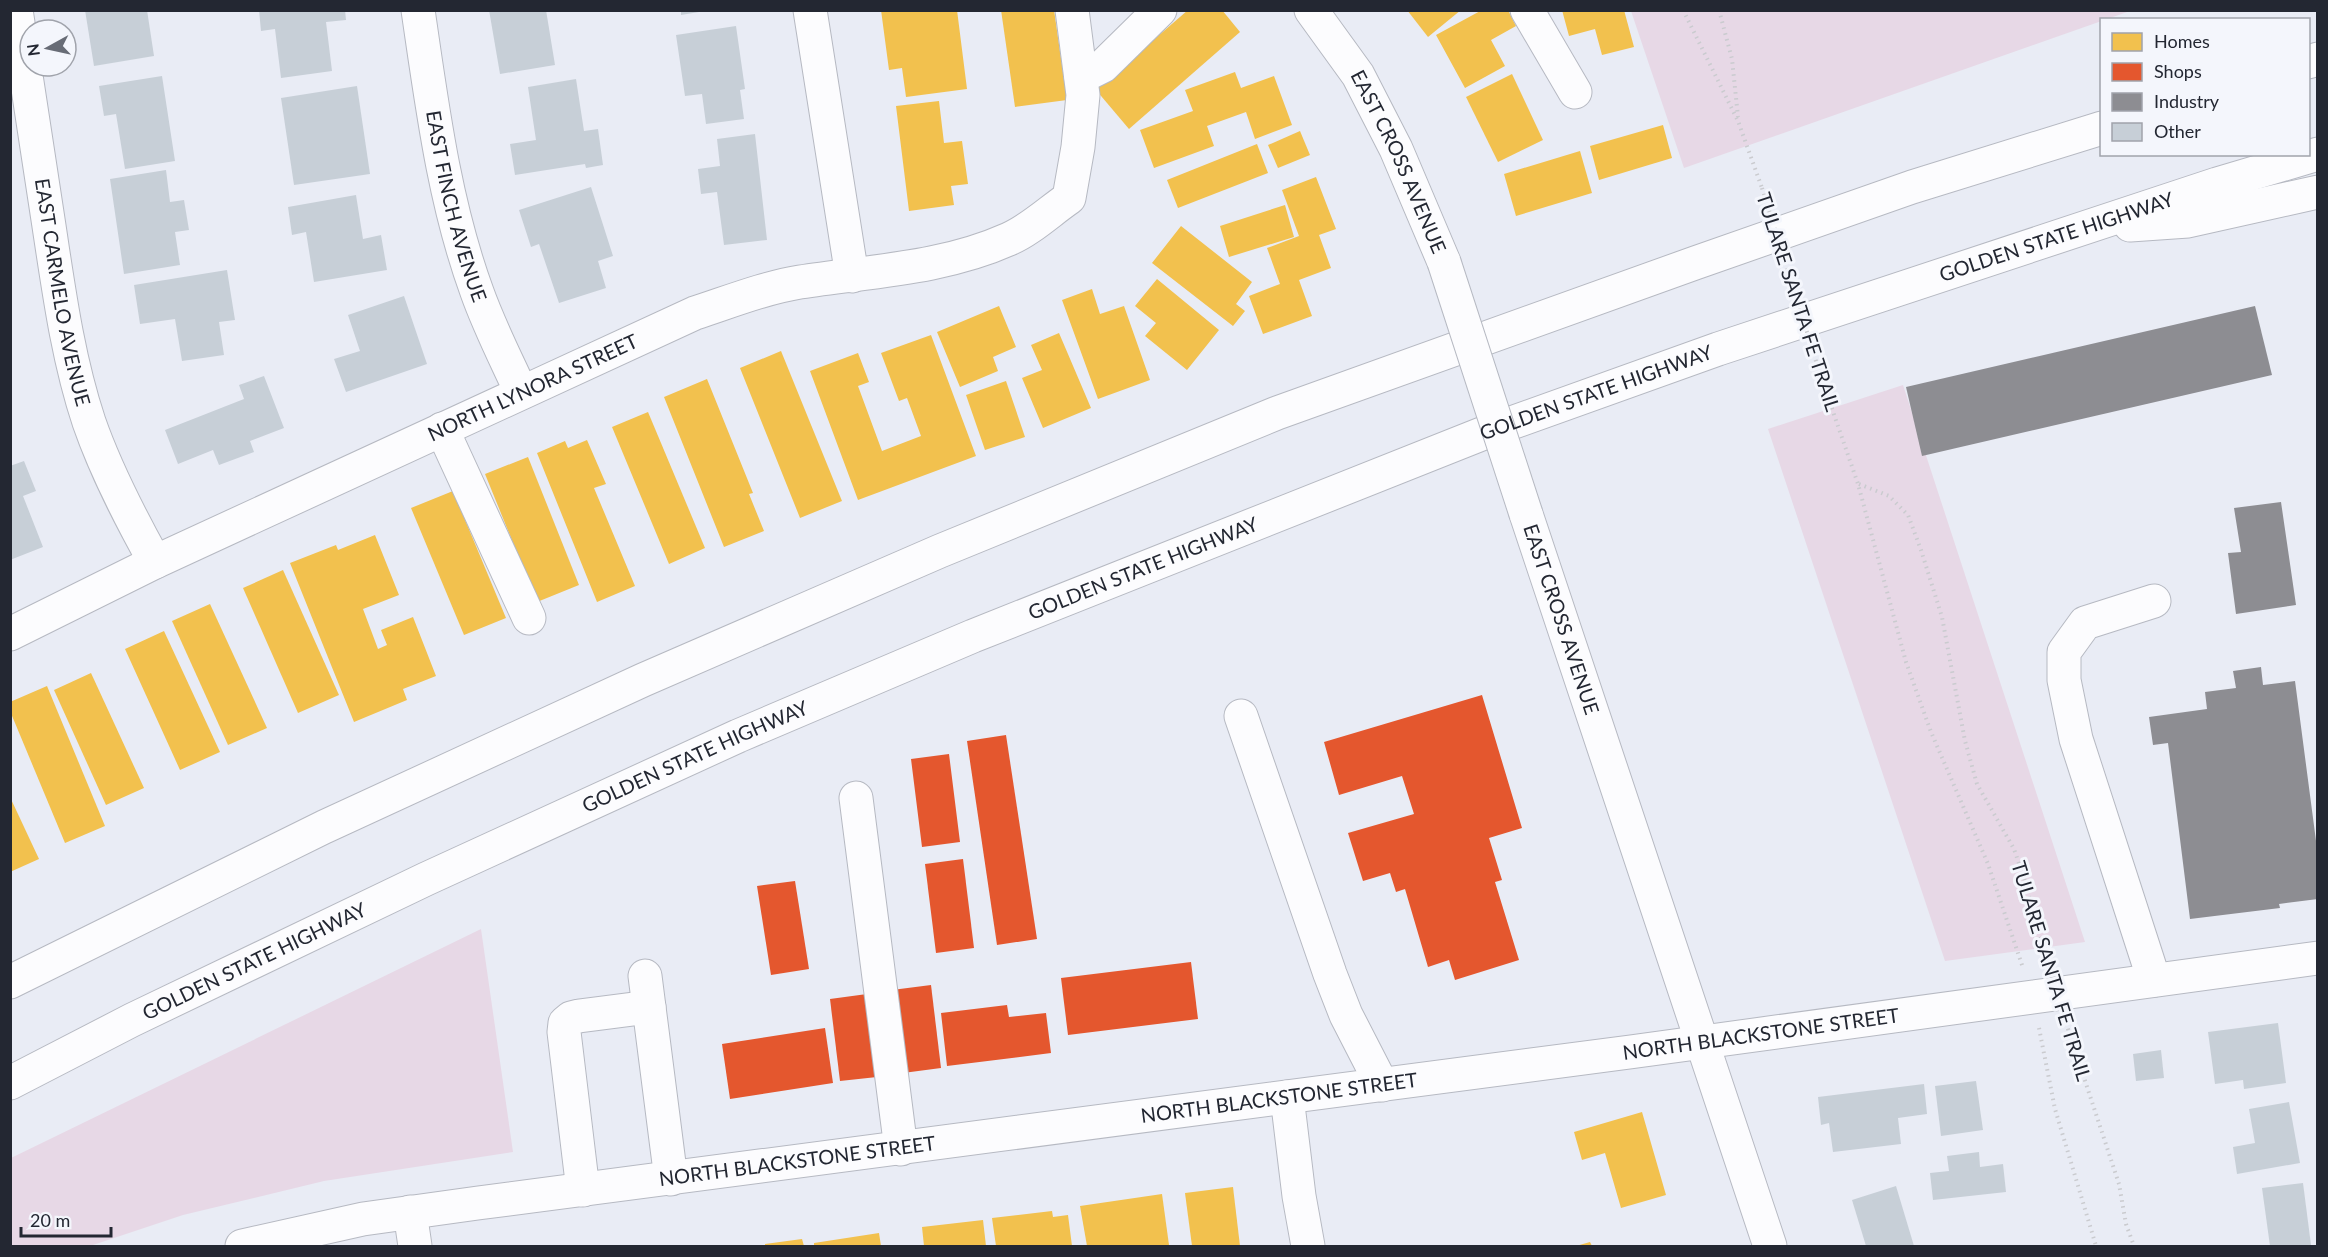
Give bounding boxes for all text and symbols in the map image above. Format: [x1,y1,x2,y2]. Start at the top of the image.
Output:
north arrow [18,18,78,78]
legend [2100,18,2310,156]
text: Homes [2154,30,2210,52]
text: N [22,43,43,58]
text: Shops [2154,60,2202,82]
street label: EAST CROSS AVENUE [1346,66,1452,257]
text: Industry [2154,90,2220,112]
street label: EAST FINCH AVENUE [422,108,493,305]
text: Other [2154,120,2201,142]
street label: EAST CARMELO AVENUE [31,177,96,409]
street label: GOLDEN STATE HIGHWAY [1936,186,2177,286]
street label: TULARE SANTA FE TRAIL [1752,189,1846,414]
street label: NORTH LYNORA STREET [424,328,641,446]
street label: GOLDEN STATE HIGHWAY [1476,339,1716,444]
street label: GOLDEN STATE HIGHWAY [1024,511,1262,624]
street label: EAST CROSS AVENUE [1519,521,1605,717]
street label: GOLDEN STATE HIGHWAY [578,694,812,817]
street label: TULARE SANTA FE TRAIL [2007,858,2097,1083]
street label: GOLDEN STATE HIGHWAY [138,896,370,1024]
street label: NORTH BLACKSTONE STREET [1621,1002,1901,1064]
street label: NORTH BLACKSTONE STREET [1139,1067,1419,1127]
street label: NORTH BLACKSTONE STREET [657,1130,937,1190]
scale bar [21,1200,111,1238]
text: 20 m [30,1209,70,1231]

